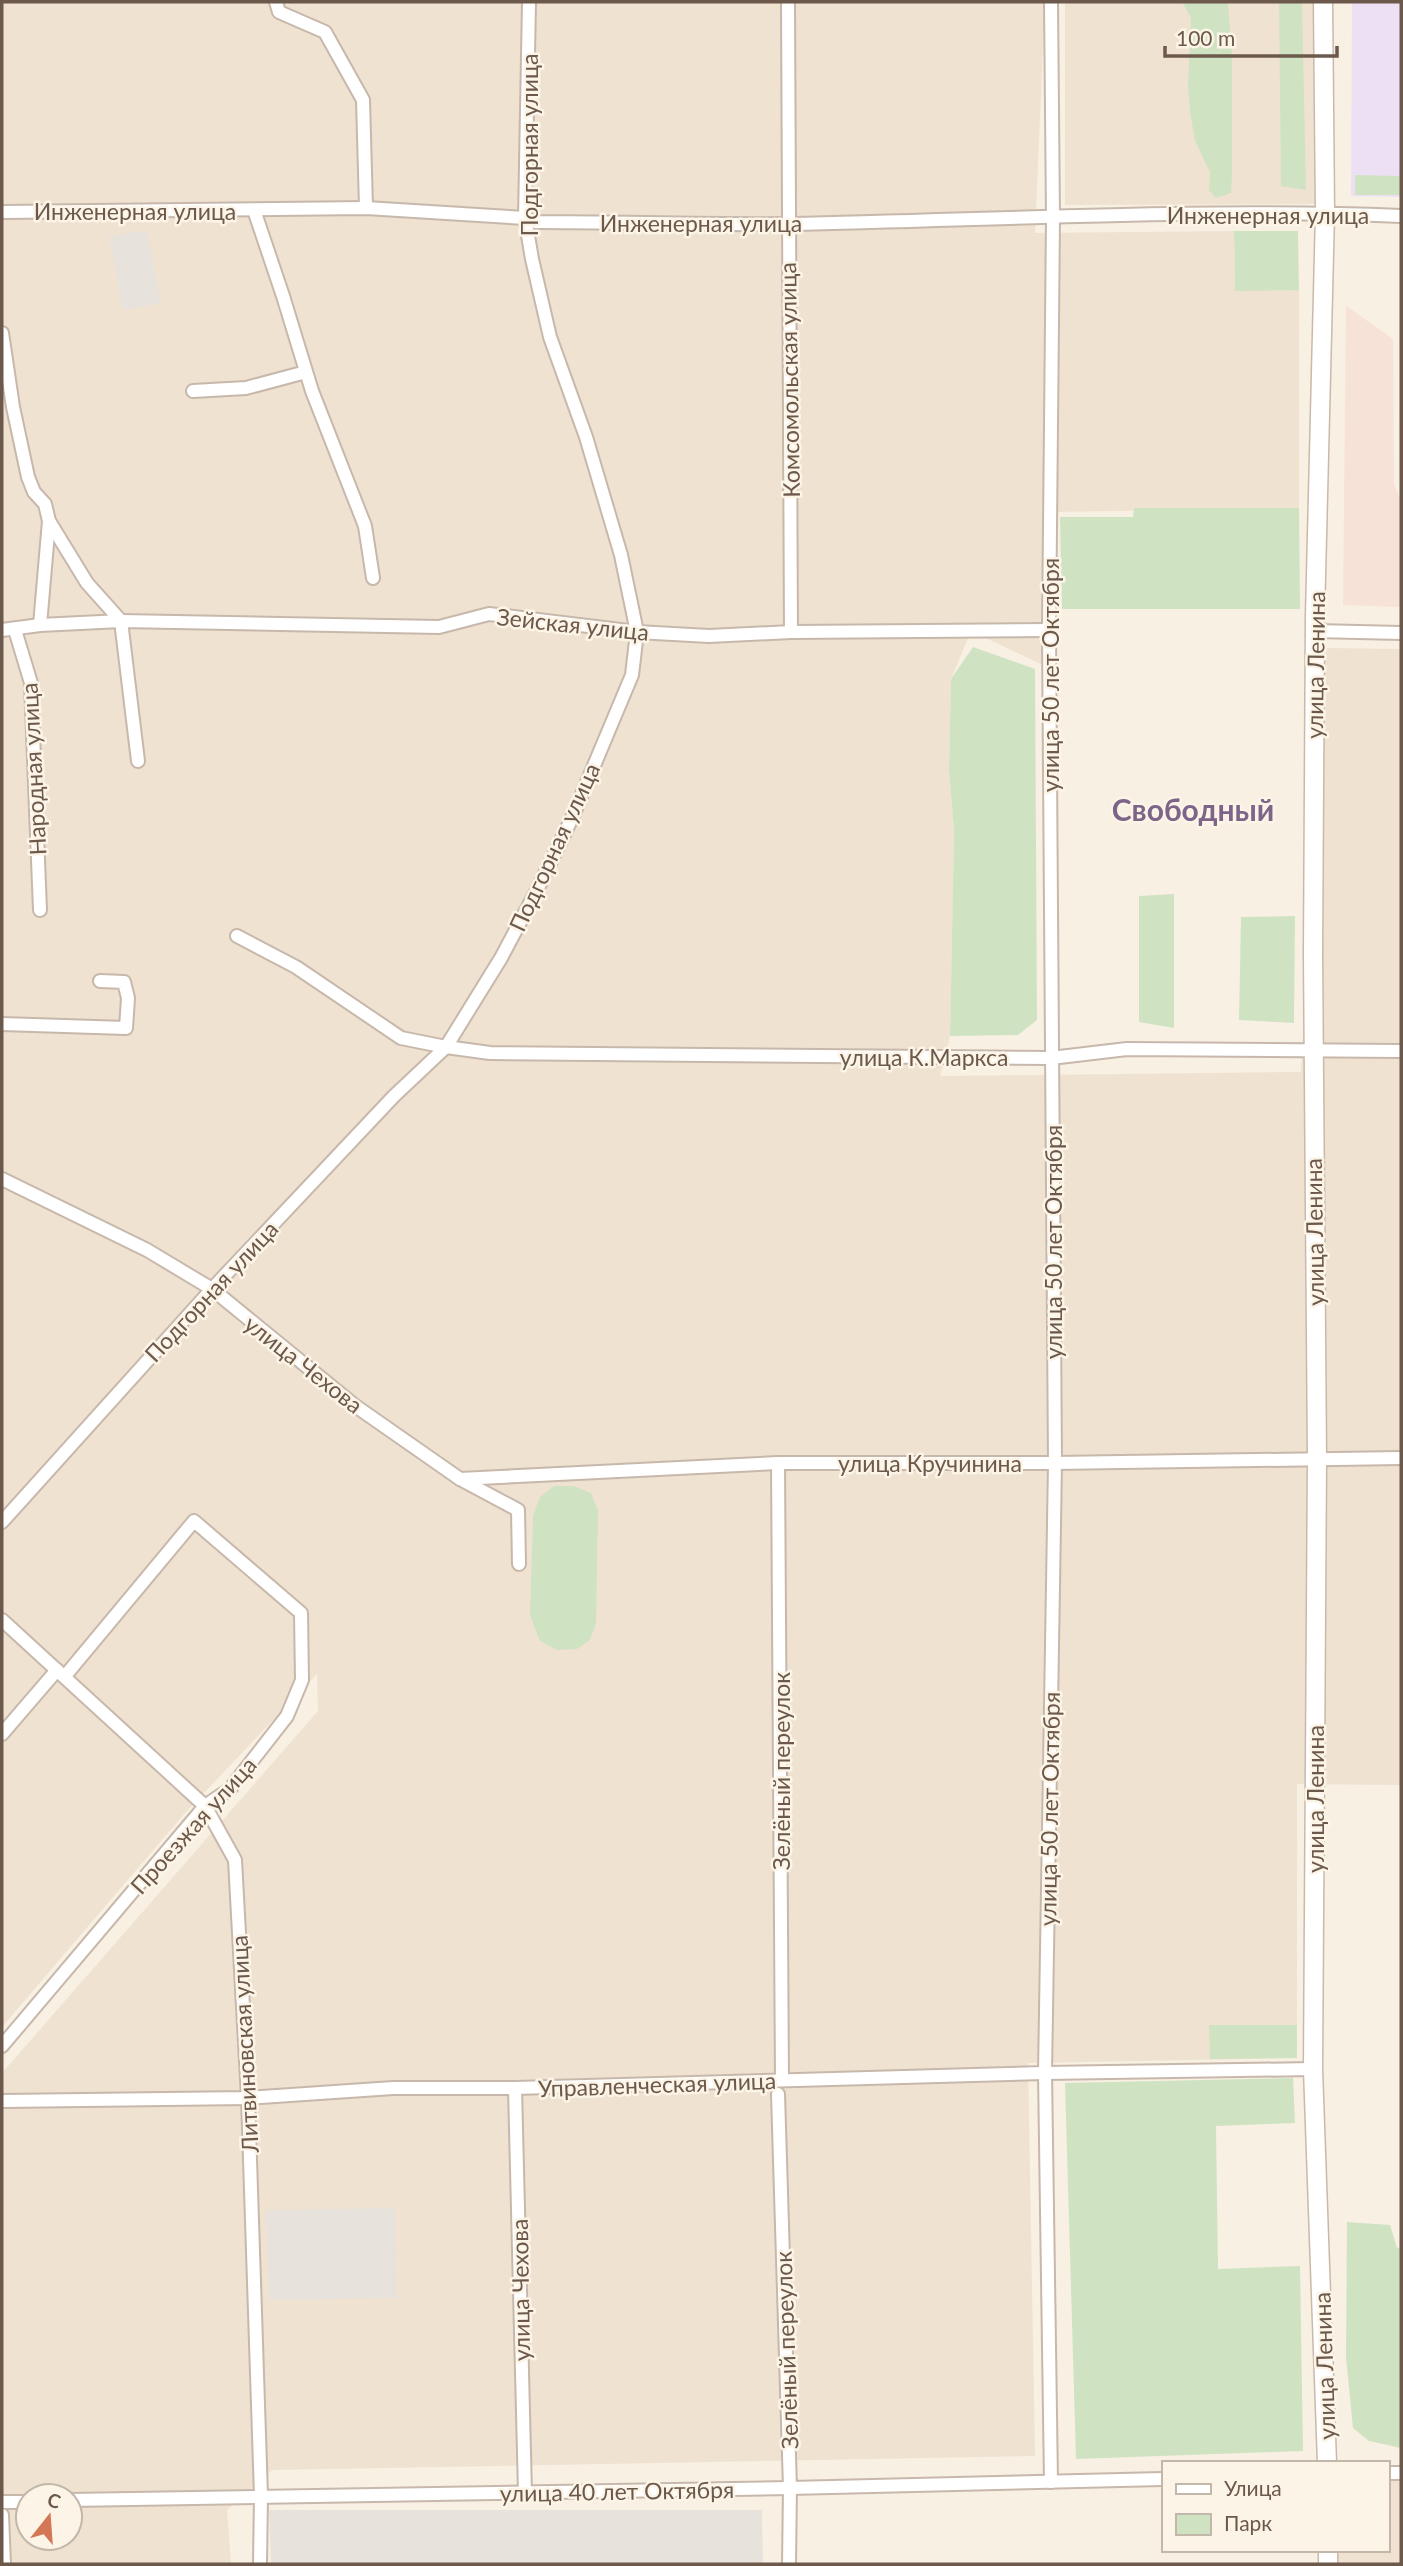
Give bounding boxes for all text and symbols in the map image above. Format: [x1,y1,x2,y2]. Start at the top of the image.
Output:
scale bar [1165,14,1336,58]
text: 100 m [1176,25,1235,50]
street label: Подгорная улица [515,54,543,236]
street label: Инженерная улица [34,197,236,225]
street label: Инженерная улица [1167,201,1369,229]
street label: Инженерная улица [600,209,802,237]
street label: Комсомольская улица [773,262,805,498]
street label: улица 50 лет Октября [1036,558,1064,792]
street label: улица Ленина [1300,591,1330,739]
street label: Зейская улица [496,602,650,646]
street label: Народная улица [14,682,52,856]
street label: Подгорная улица [503,758,605,936]
district label: Свободный [1112,791,1274,827]
street label: улица К.Маркса [840,1043,1008,1071]
street label: улица 50 лет Октября [1039,1125,1067,1359]
street label: улица Ленина [1299,1158,1329,1306]
street label: Подгорная улица [138,1215,284,1367]
street label: улица Чехова [239,1309,369,1419]
street label: улица Кручинина [838,1449,1022,1477]
street label: Зелёный переулок [767,1672,795,1870]
street label: улица 50 лет Октября [1033,1692,1065,1926]
street label: улица Ленина [1301,1725,1329,1873]
street label: Проезжая улица [124,1751,262,1899]
street label: Литвиновская улица [224,1935,264,2154]
street label: Управленческая улица [537,2066,777,2102]
street label: улица Чехова [505,2219,535,2361]
street label: Зелёный переулок [769,2250,803,2450]
street label: улица Ленина [1307,2292,1341,2440]
legend [1162,2461,1389,2552]
street label: улица 40 лет Октября [500,2475,734,2507]
text: Улица [1224,2475,1282,2500]
north arrow [14,2482,84,2552]
text: С [45,2487,64,2513]
text: Парк [1224,2510,1272,2535]

